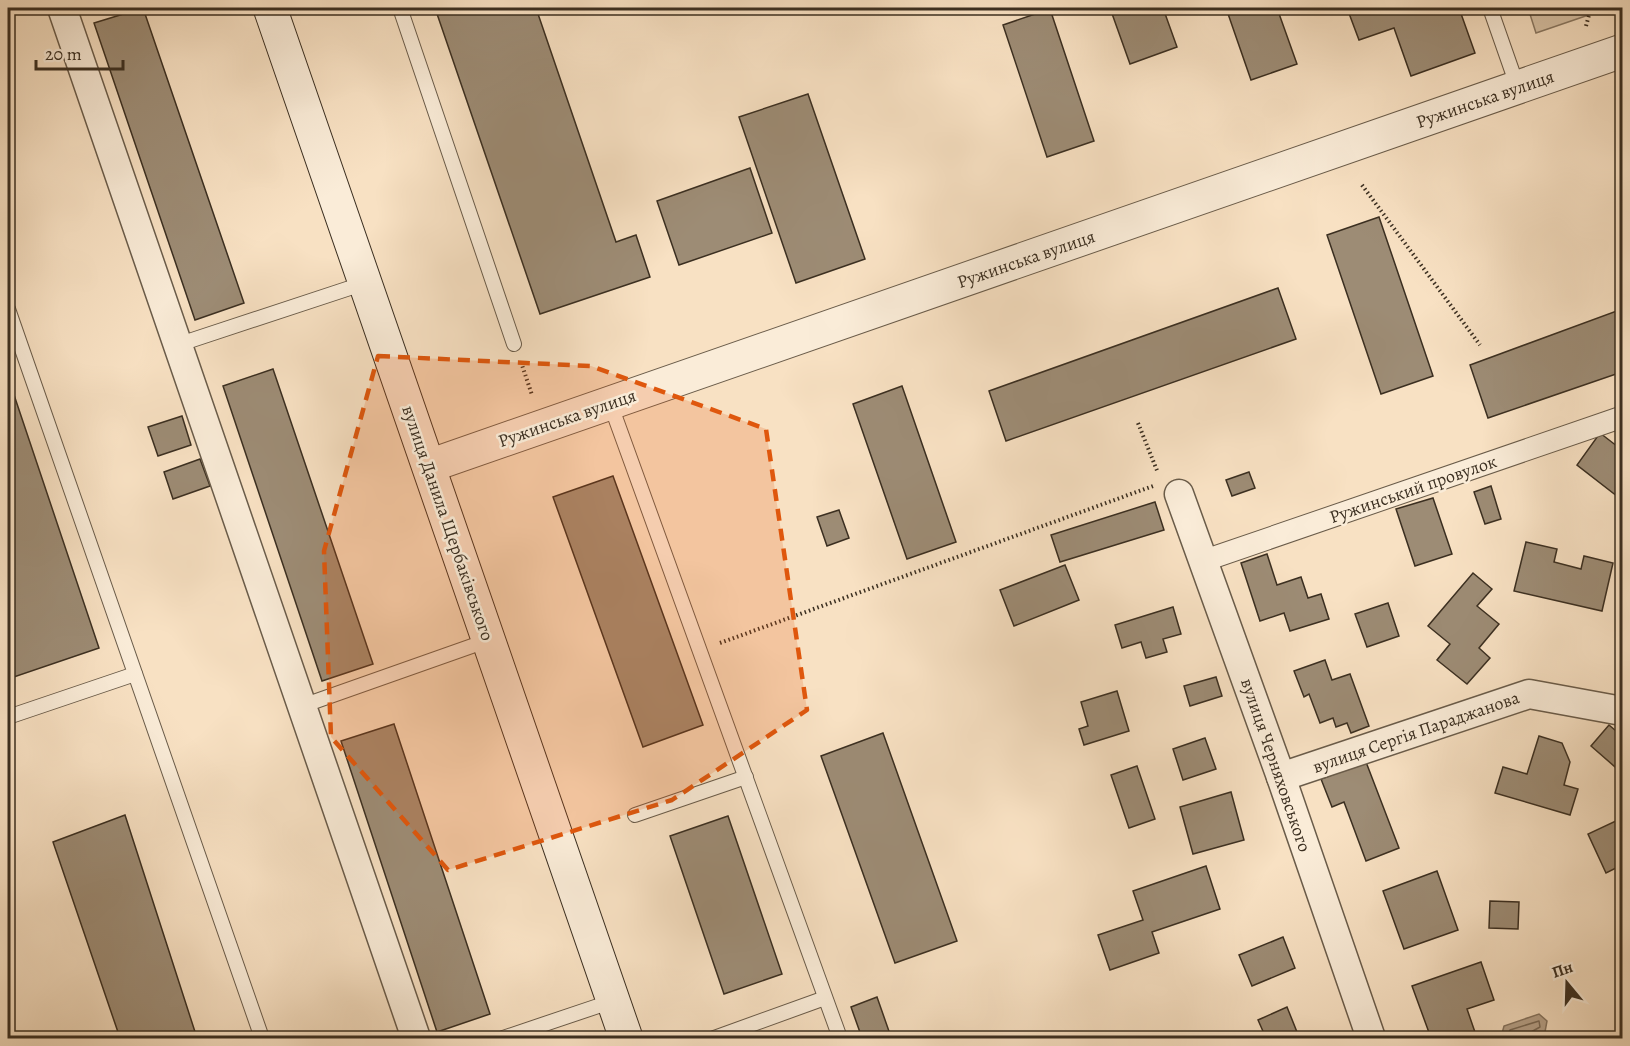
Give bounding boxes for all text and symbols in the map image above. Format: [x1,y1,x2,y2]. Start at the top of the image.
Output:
scale bar [36,33,123,71]
text: 20 m [45,42,82,66]
street label: Ружинська вулиця [1413,64,1557,134]
street label: Ружинська вулиця [954,224,1098,294]
street label: Ружинська вулиця [495,383,639,453]
street label: вулиця Данила Щербаківського [396,402,500,644]
street label: Ружинський провулок [1326,449,1500,529]
street label: вулиця Черняховського [1235,675,1317,855]
street label: вулиця Сергія Параджанова [1309,685,1523,779]
north arrow [1537,953,1597,1013]
text: Пн [1549,956,1576,984]

